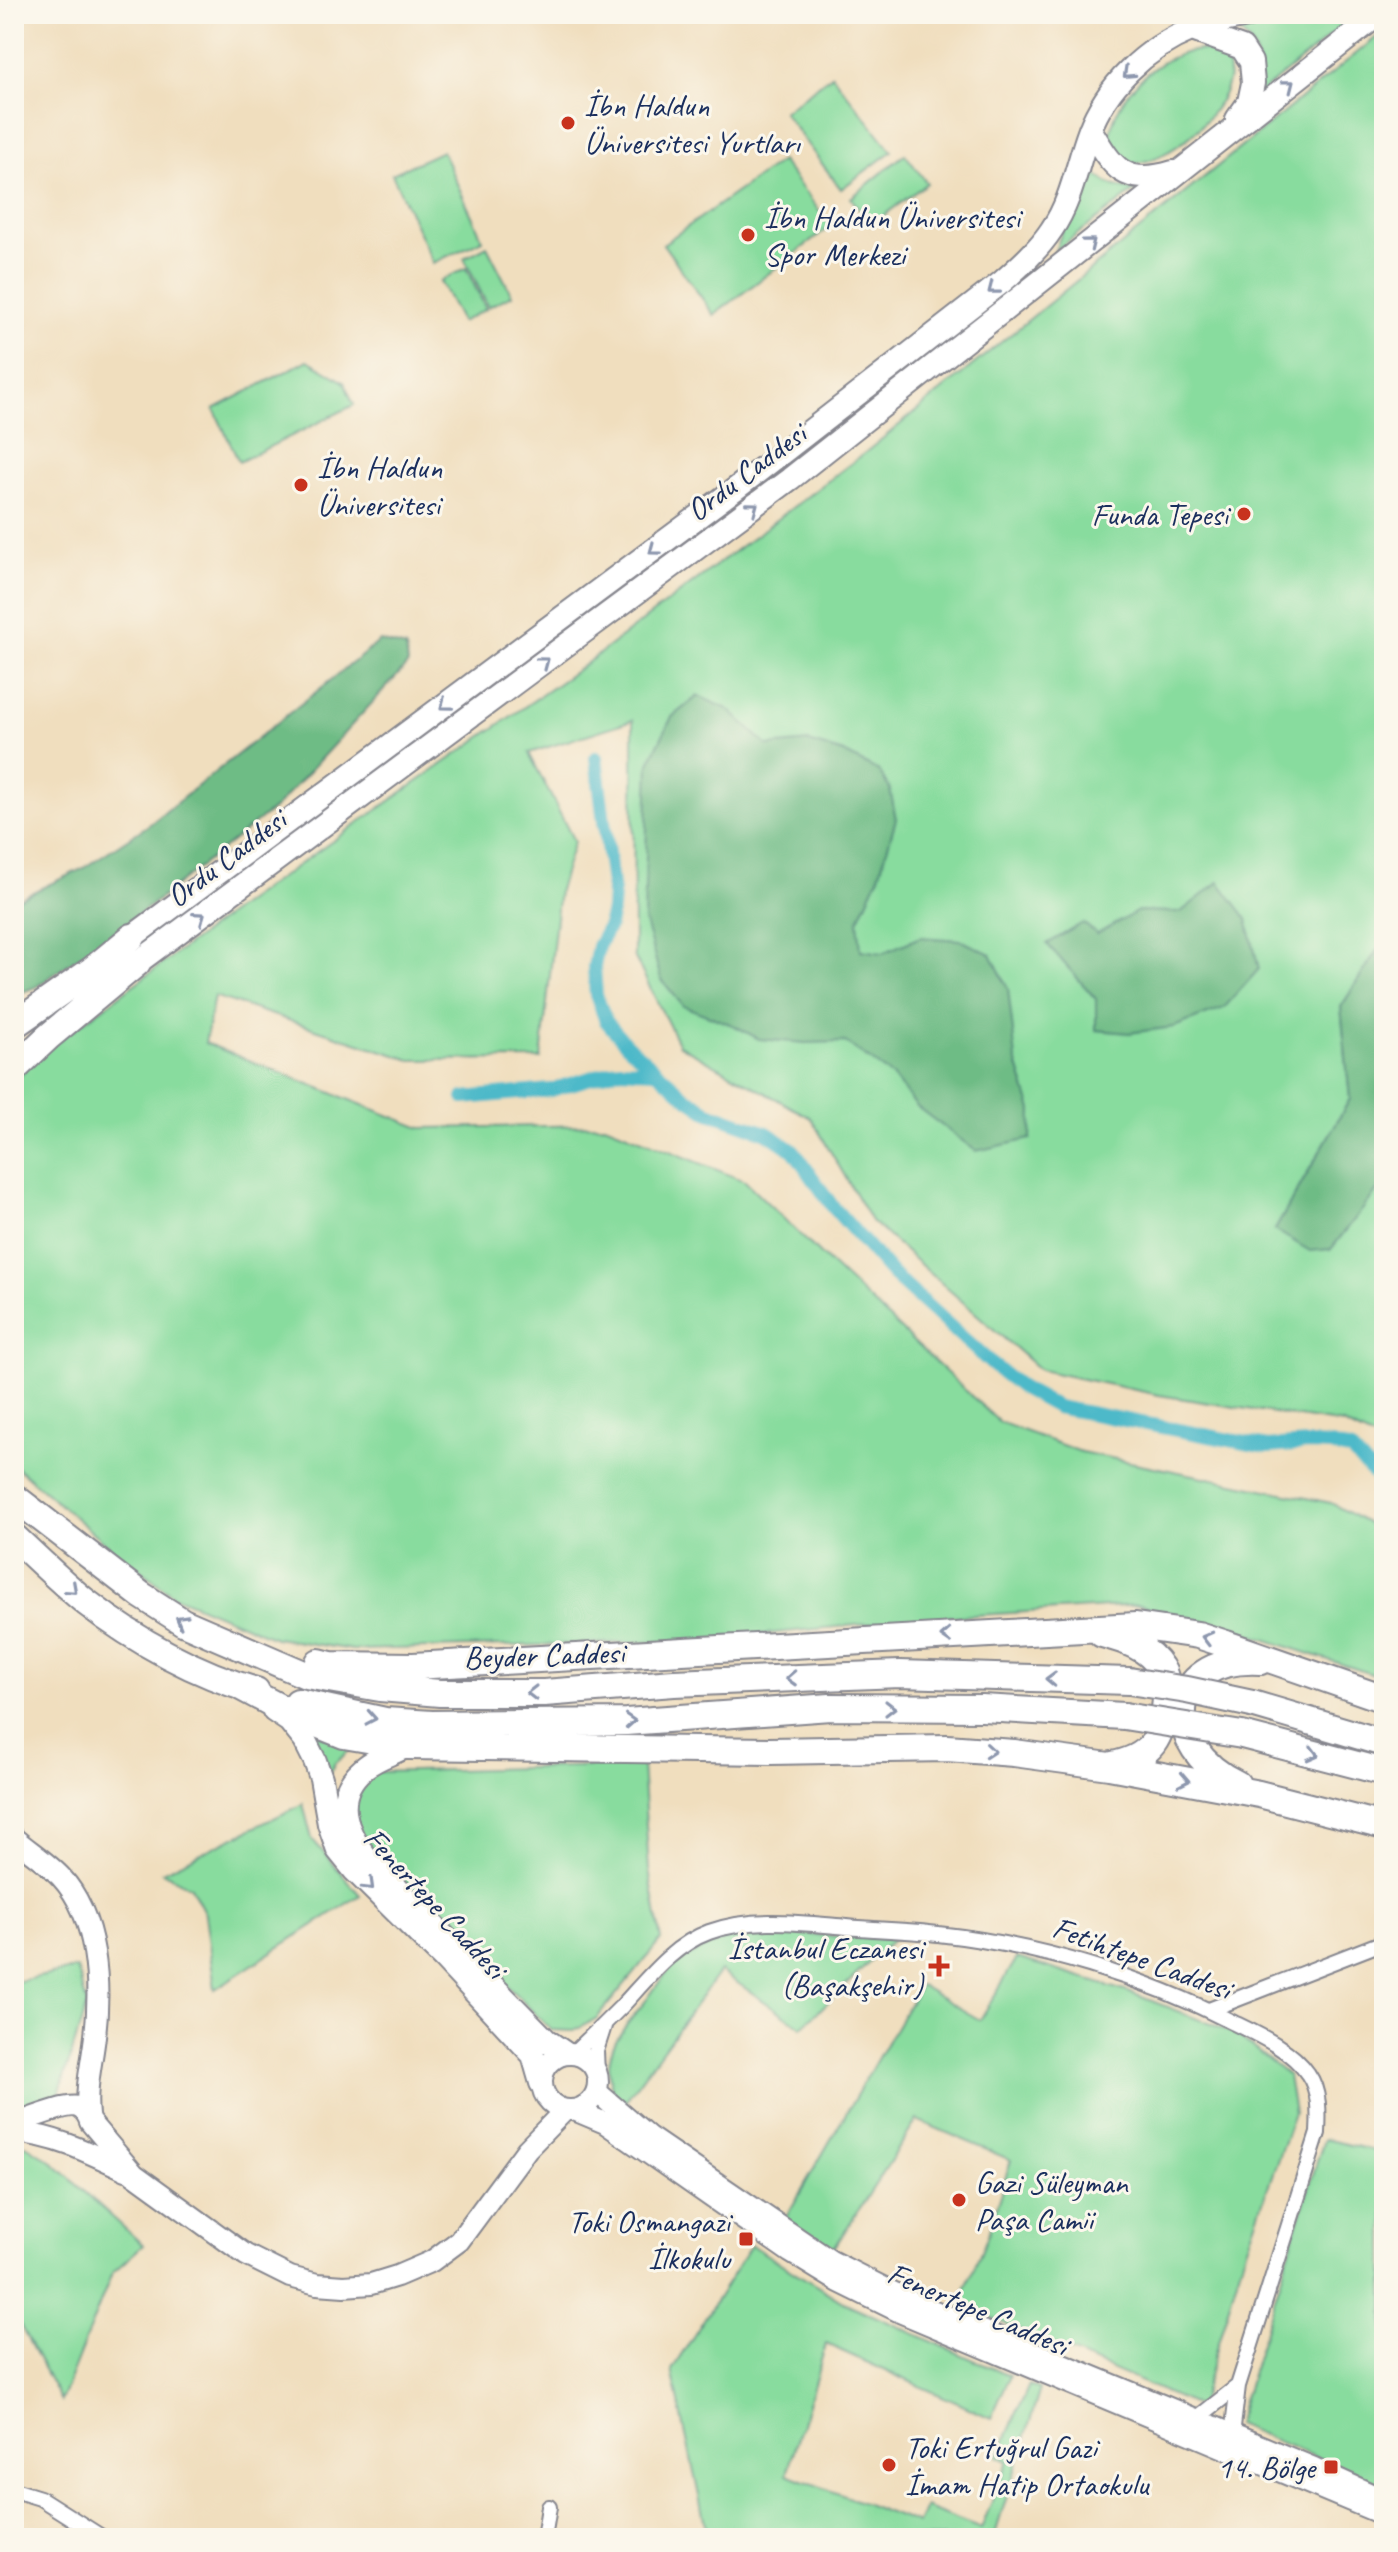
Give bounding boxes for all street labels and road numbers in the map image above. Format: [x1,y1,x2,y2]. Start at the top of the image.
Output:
street label: Ordu Caddesi [678,411,817,530]
street label: Ordu Caddesi [158,797,297,916]
street label: Beyder Caddesi [463,1632,629,1678]
street label: Fenertepe Caddesi [354,1819,518,1990]
street label: Fetihtepe Caddesi [1047,1907,1241,2011]
street label: Fenertepe Caddesi [881,2253,1078,2367]

